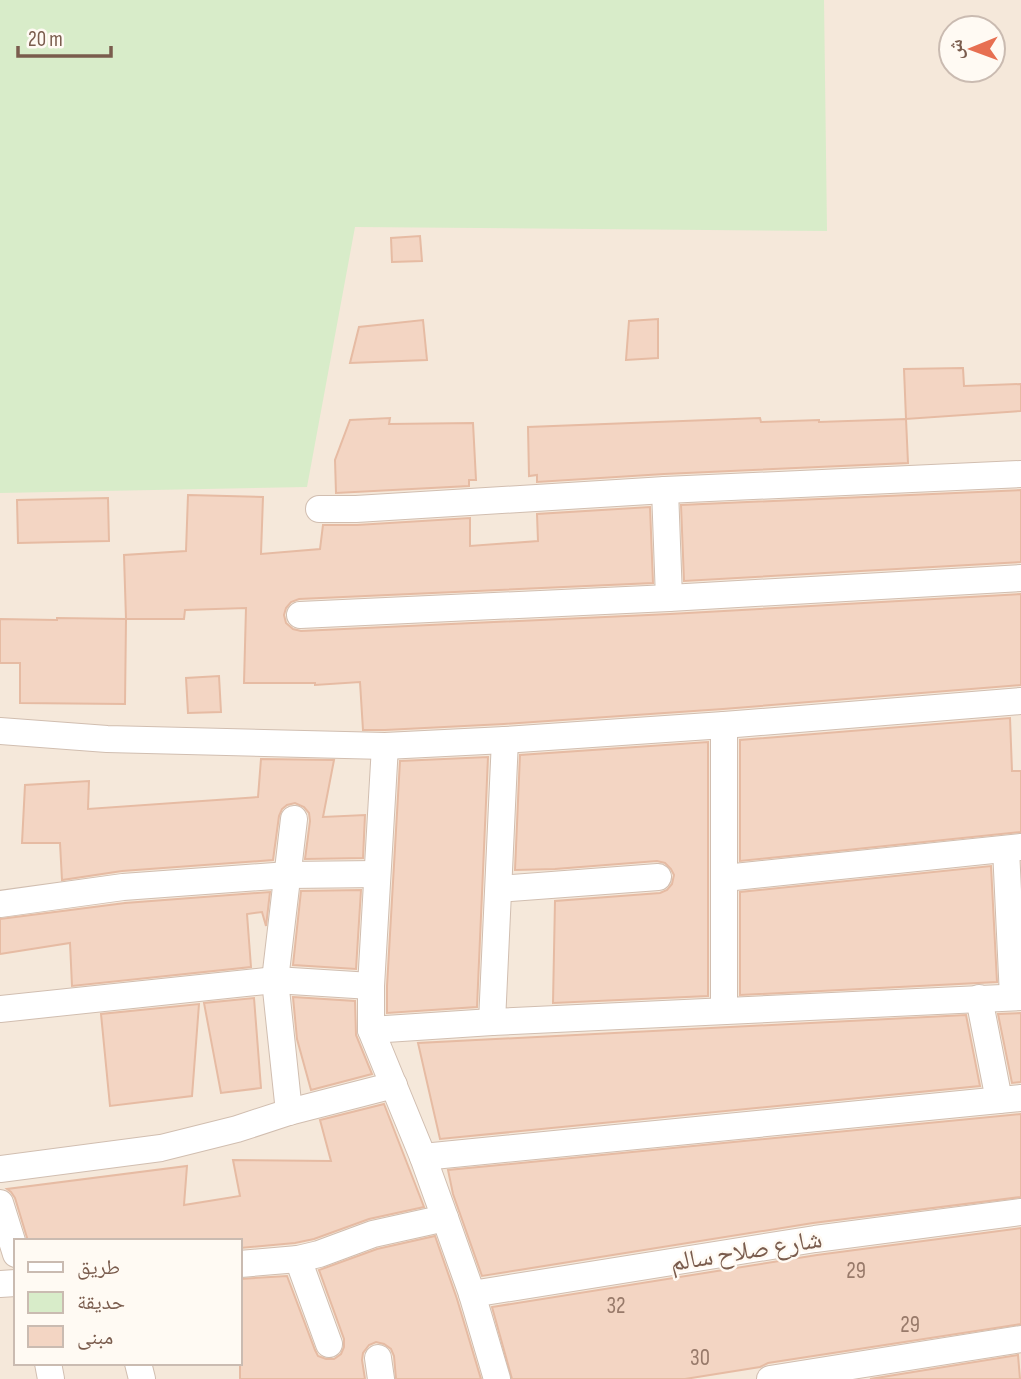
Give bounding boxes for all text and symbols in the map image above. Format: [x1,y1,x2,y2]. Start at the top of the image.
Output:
scale bar [18,14,110,58]
north arrow [937,14,1007,84]
text: 20 m [28,27,63,52]
text: ش [945,39,968,60]
street label: شارع صلاح سالم [668,1224,824,1279]
legend [14,1239,242,1365]
text: طريق [77,1255,120,1280]
house number: 29 [846,1257,866,1285]
text: حديقة [77,1290,125,1315]
house number: 32 [606,1292,626,1320]
house number: 29 [900,1311,920,1339]
text: مبنى [77,1325,113,1350]
house number: 30 [690,1344,710,1372]

